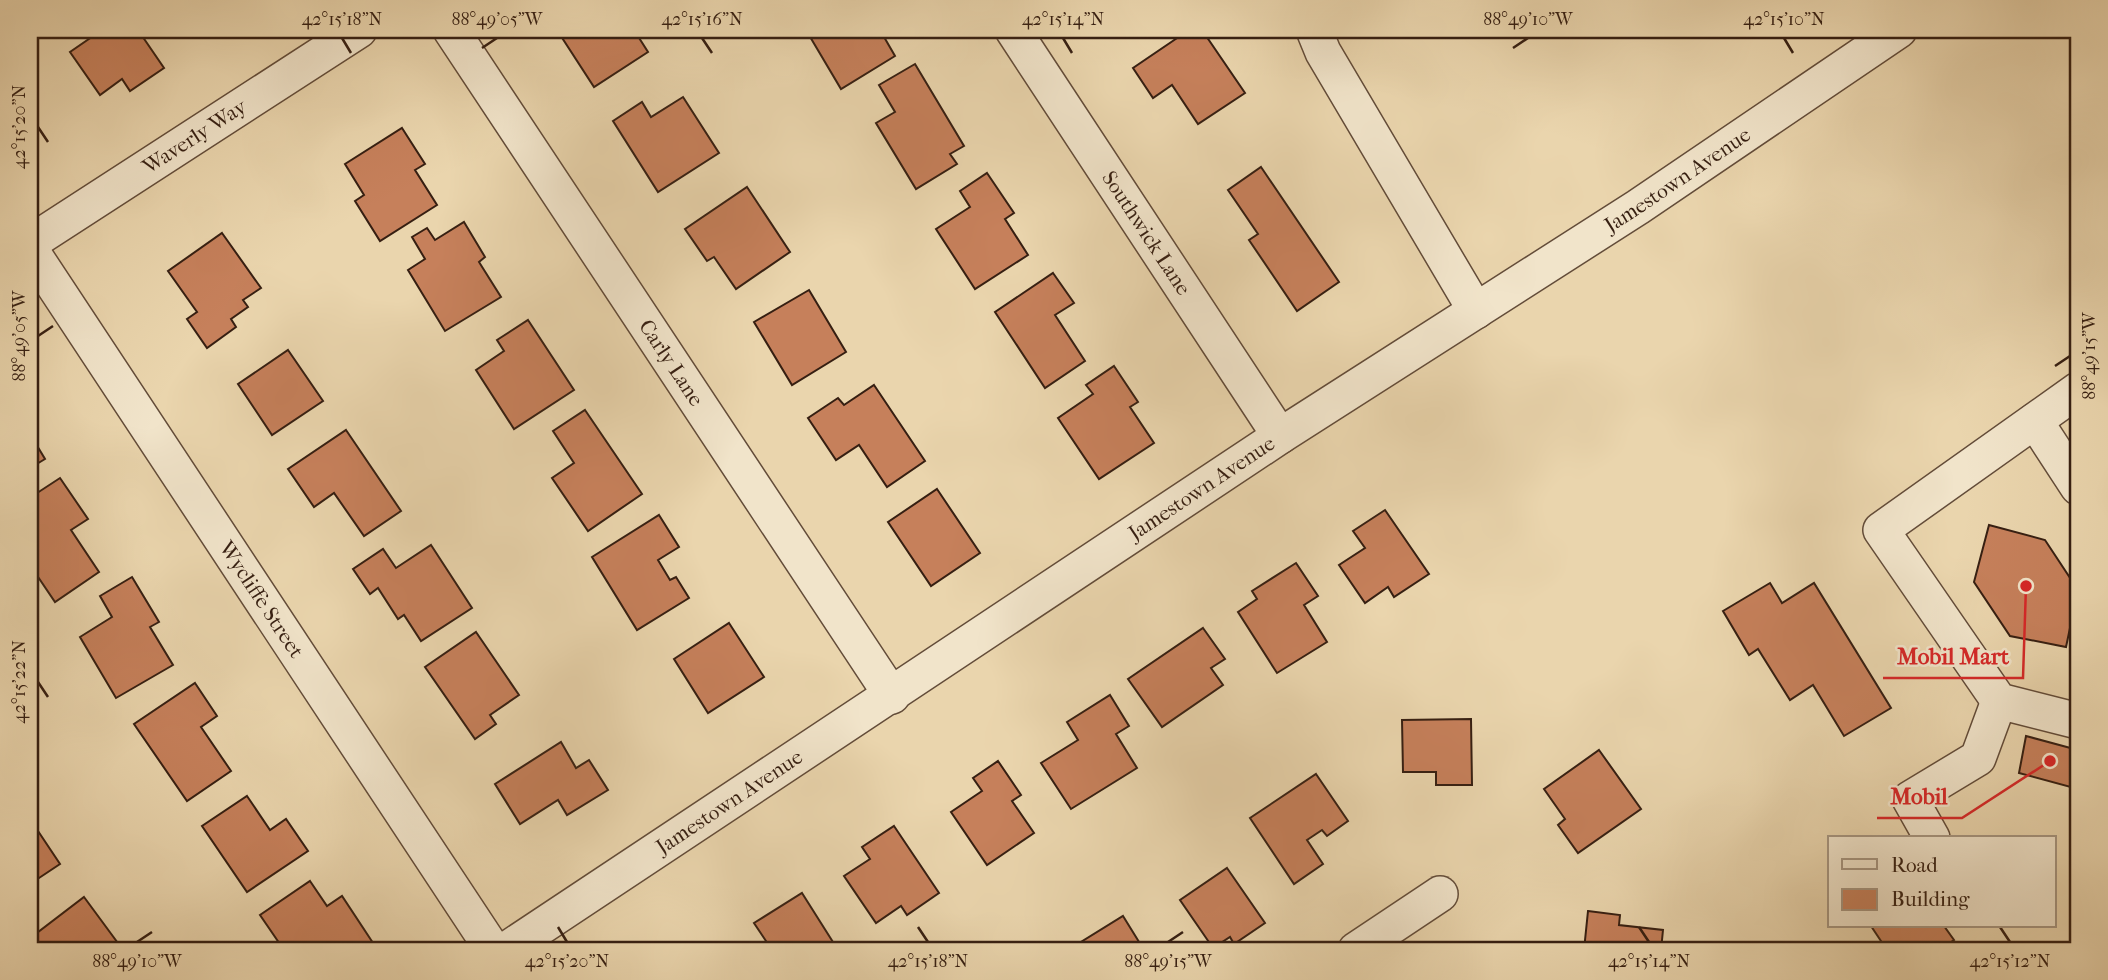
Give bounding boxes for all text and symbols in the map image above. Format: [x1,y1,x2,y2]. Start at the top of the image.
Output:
text: 42°15'18"N [302,9,383,30]
text: 88°49'05"W [452,9,544,30]
text: 42°15'16"N [661,9,743,30]
text: 42°15'14"N [1022,9,1104,30]
text: 88°49'10"W [1483,9,1574,30]
text: 42°15'10"N [1743,9,1825,30]
text: 42°15'20"N [9,85,30,169]
street label: Waverly Way [137,94,252,179]
street label: Jamestown Avenue [1598,122,1755,238]
street label: Southwick Lane [1097,167,1196,299]
text: 88°49'05"W [9,289,30,381]
text: 88°49'15"W [2079,311,2100,400]
street label: Carly Lane [634,315,709,410]
street label: Jamestown Avenue [1122,431,1279,546]
street label: Wycliffe Street [214,536,309,663]
callout: Mobil Mart [1883,634,2023,678]
text: 42°15'22"N [9,640,30,724]
text: Mobil Mart [1897,643,2010,670]
street label: Jamestown Avenue [650,745,807,860]
callout: Mobil [1877,774,1962,818]
text: Mobil [1890,783,1948,810]
legend [1828,836,2056,928]
text: Road [1891,853,1938,877]
text: Building [1891,887,1970,911]
text: 88°49'10"W [92,951,183,972]
text: 42°15'20"N [525,951,609,972]
text: 42°15'18"N [888,951,969,972]
text: 88°49'15"W [1124,951,1213,972]
text: 42°15'14"N [1608,951,1690,972]
text: 42°15'12"N [1970,951,2051,972]

